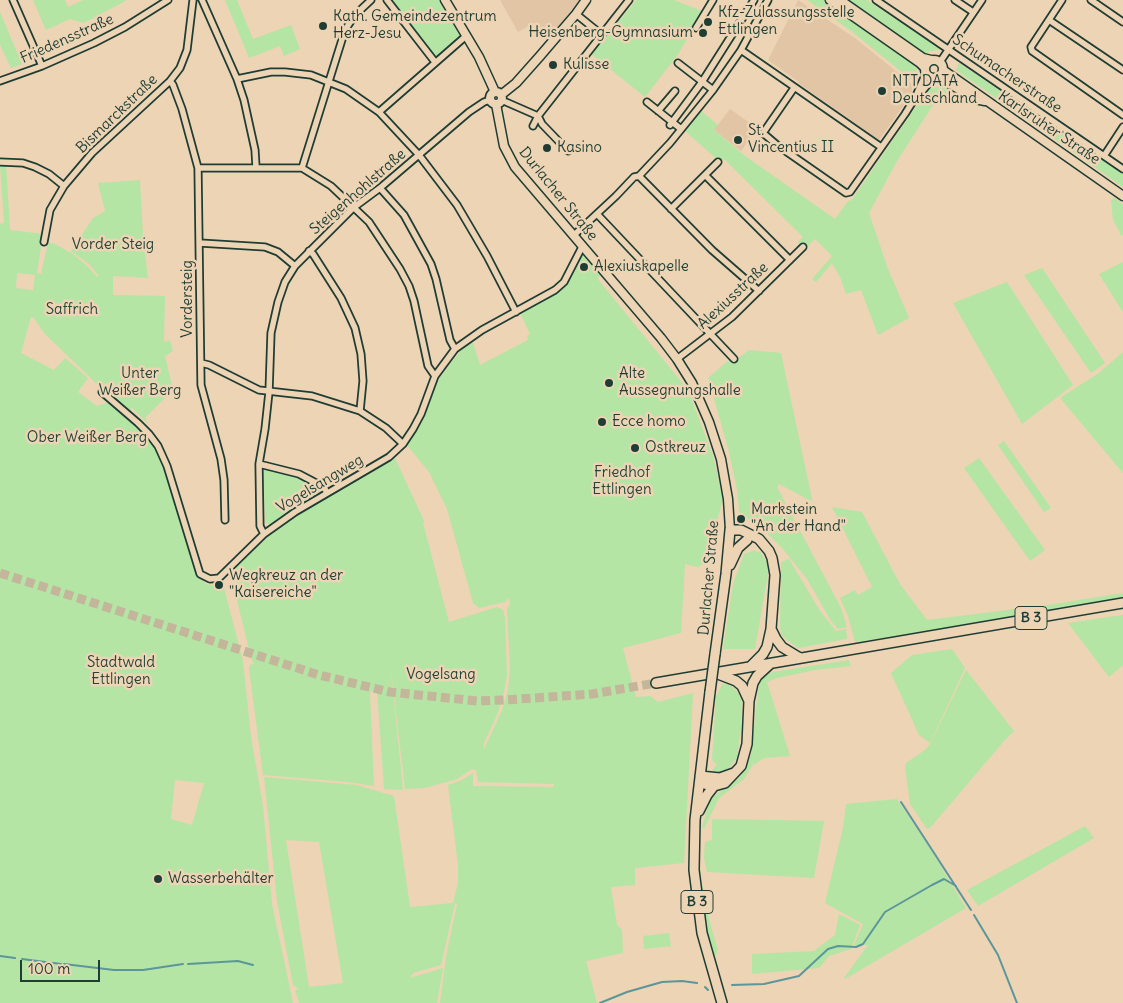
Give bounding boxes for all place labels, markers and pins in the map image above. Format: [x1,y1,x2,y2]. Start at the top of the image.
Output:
place label: Kfz-Zulassungsstelle Ettlingen [718,4,854,39]
place label: Kath. Gemeindezentrum Herz-Jesu [333,8,497,43]
marker: Kfz-Zulassungsstelle Ettlingen [702,16,714,28]
marker: Kath. Gemeindezentrum Herz-Jesu [317,20,329,32]
place label: Heisenberg-Gymnasium [528,24,693,42]
marker: Heisenberg-Gymnasium [697,27,709,39]
place label: Kulisse [563,56,609,74]
marker: Kulisse [547,59,559,71]
place label: NTT DATA Deutschland [892,73,977,108]
marker: NTT DATA Deutschland [876,85,888,97]
place label: St. Vincentius II [748,122,834,157]
marker: St. Vincentius II [732,134,744,146]
place label: Kasino [557,139,602,157]
marker: Kasino [541,142,553,154]
place label: Alexiuskapelle [594,258,689,276]
marker: Alexiuskapelle [578,261,590,273]
place label: Alte Aussegnungshalle [619,365,741,400]
marker: Alte Aussegnungshalle [603,377,615,389]
place label: Ecce homo [612,413,686,431]
marker: Ecce homo [596,416,608,428]
place label: Ostkreuz [645,439,706,457]
marker: Ostkreuz [629,442,641,454]
place label: Markstein "An der Hand" [751,501,846,536]
marker: Markstein "An der Hand" [735,513,747,525]
place label: Wegkreuz an der "Kaisereiche" [229,567,343,602]
marker: Wegkreuz an der "Kaisereiche" [213,579,225,591]
place label: Wasserbehälter [168,870,274,888]
marker: Wasserbehälter [152,873,164,885]

